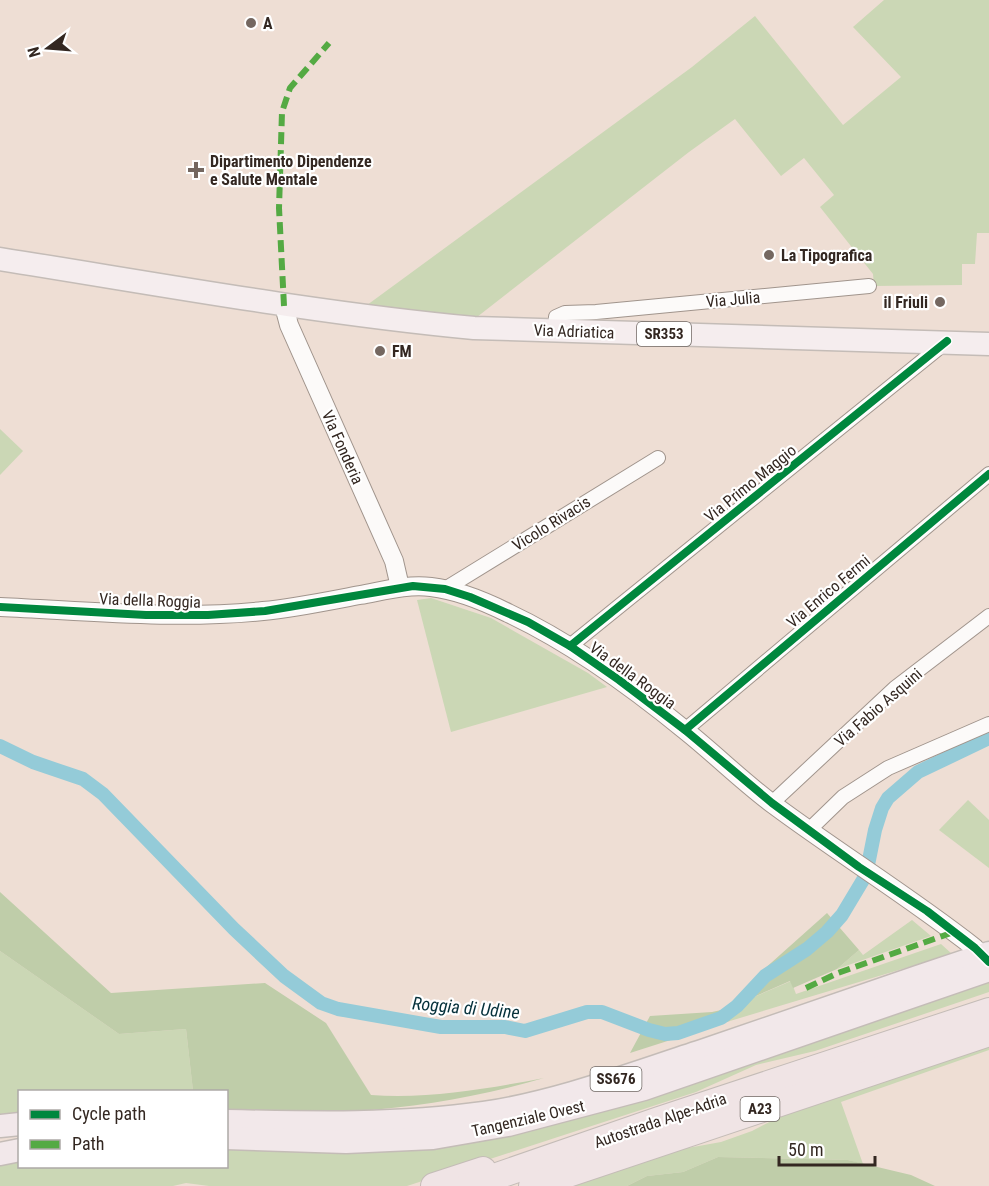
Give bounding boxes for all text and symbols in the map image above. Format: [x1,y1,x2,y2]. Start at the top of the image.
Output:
place label: A [263,14,273,33]
marker: A [244,16,258,30]
north arrow [18,18,78,78]
text: N [24,45,45,59]
place label: Dipartimento Dipendenze e Salute Mentale [210,152,372,189]
marker: Dipartimento Dipendenze e Salute Mentale [187,161,205,179]
place label: La Tipografica [781,246,873,265]
marker: La Tipografica [762,248,776,262]
street label: Via Julia [705,288,761,311]
place label: il Friuli [884,293,928,312]
marker: il Friuli [933,295,947,309]
street label: Via Adriatica [533,321,615,342]
road number: SR353 [637,322,691,346]
place label: FM [392,342,412,361]
marker: FM [373,344,387,358]
street label: Via Fonderia [318,407,367,487]
street label: Via Primo Maggio [701,441,800,526]
street label: Vicolo Rivacis [509,492,594,555]
street label: Via Enrico Fermi [783,551,874,632]
street label: Via della Roggia [99,589,201,612]
street label: Via della Roggia [586,638,679,713]
street label: Via Fabio Asquini [831,664,926,751]
water label: Roggia di Udine [412,992,521,1023]
road number: SS676 [590,1067,642,1091]
street label: Autostrada Alpe-Adria [592,1089,729,1152]
legend [18,1090,228,1168]
street label: Tangenziale Ovest [470,1096,587,1141]
road number: A23 [740,1097,780,1121]
text: Cycle path [72,1103,146,1124]
scale bar [779,1129,875,1167]
text: Path [72,1133,105,1154]
text: 50 m [788,1139,823,1160]

